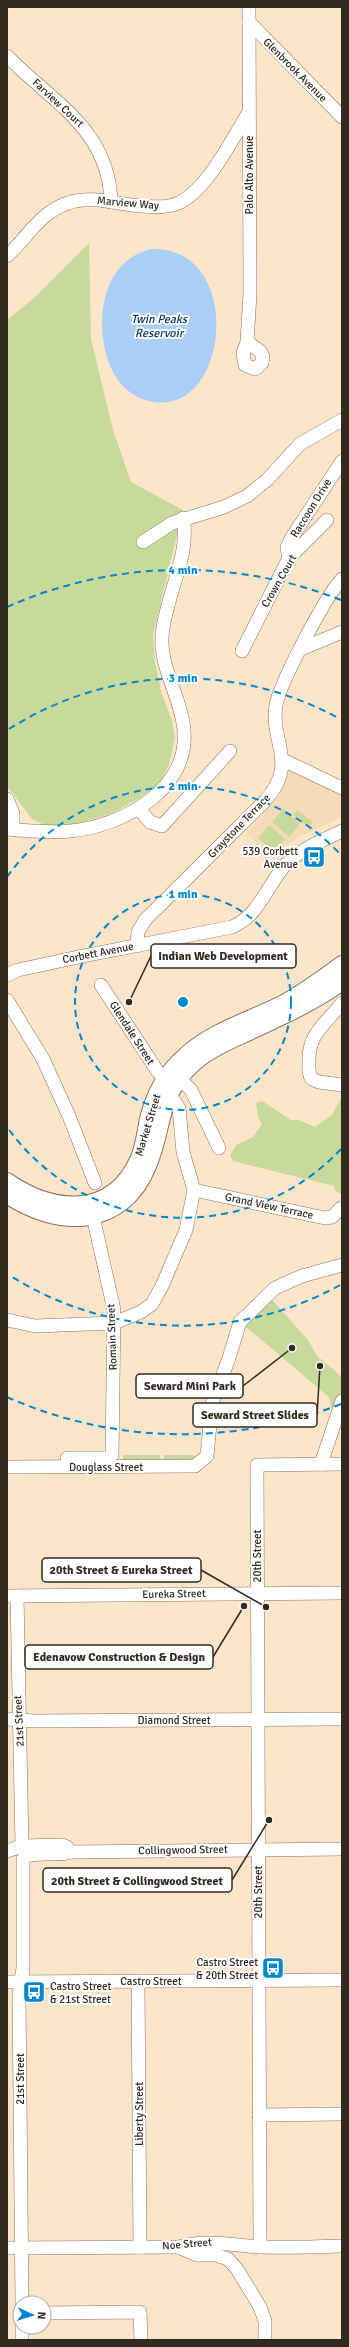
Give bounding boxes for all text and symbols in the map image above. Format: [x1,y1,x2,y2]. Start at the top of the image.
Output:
street label: Glenbrook Avenue [260,35,330,105]
street label: Farview Court [30,76,86,130]
street label: Palo Alto Avenue [243,136,256,214]
street label: Marview Way [97,194,160,212]
water label: Twin Peaks Reservoir [131,312,189,341]
street label: Raccoon Drive [288,476,334,540]
street label: Crown Court [259,552,299,610]
text: 4 min [169,563,198,578]
text: 3 min [169,671,198,686]
text: 2 min [169,779,198,794]
street label: Graystone Terrace [205,791,273,861]
bus stop icon: 539 Corbett Avenue [301,844,327,870]
place label: 539 Corbett Avenue [242,845,298,871]
text: 1 min [169,887,198,902]
street label: Corbett Avenue [61,940,135,966]
callout: Indian Web Development [151,944,296,968]
text: Indian Web Development [158,949,288,964]
centre of rings [176,995,190,1009]
street label: Glendale Street [107,999,157,1067]
street label: Market Street [132,1092,164,1158]
street label: Grand View Terrace [224,1190,314,1222]
street label: Romain Street [104,1303,120,1371]
callout: Seward Mini Park [136,1374,243,1398]
text: Seward Mini Park [144,1379,237,1394]
callout: Seward Street Slides [193,1403,317,1427]
text: Seward Street Slides [201,1408,310,1423]
street label: Douglass Street [69,1461,143,1474]
street label: 20th Street [251,1529,264,1582]
callout: 20th Street & Eureka Street [42,1558,201,1582]
text: 20th Street & Eureka Street [49,1563,193,1578]
street label: Eureka Street [142,1587,206,1601]
callout: Edenavow Construction & Design [25,1645,213,1669]
text: Edenavow Construction & Design [33,1650,206,1665]
street label: 21st Street [11,1695,27,1747]
street label: Diamond Street [137,1714,211,1727]
street label: Collingwood Street [138,1843,228,1857]
street label: 20th Street [252,1865,265,1918]
callout: 20th Street & Collingwood Street [43,1868,232,1892]
text: 20th Street & Collingwood Street [51,1874,224,1889]
bus stop icon: Castro Street & 20th Street [260,1955,286,1981]
place label: Castro Street & 20th Street [196,1956,258,1982]
street label: Castro Street [120,1975,182,1988]
bus stop icon: Castro Street & 21st Street [21,1979,47,2005]
place label: Castro Street & 21st Street [50,1980,112,2006]
street label: 21st Street [14,2053,27,2105]
street label: Liberty Street [133,2082,146,2146]
street label: Noe Street [162,2235,213,2253]
north arrow [12,2295,52,2335]
text: N [35,2311,48,2320]

